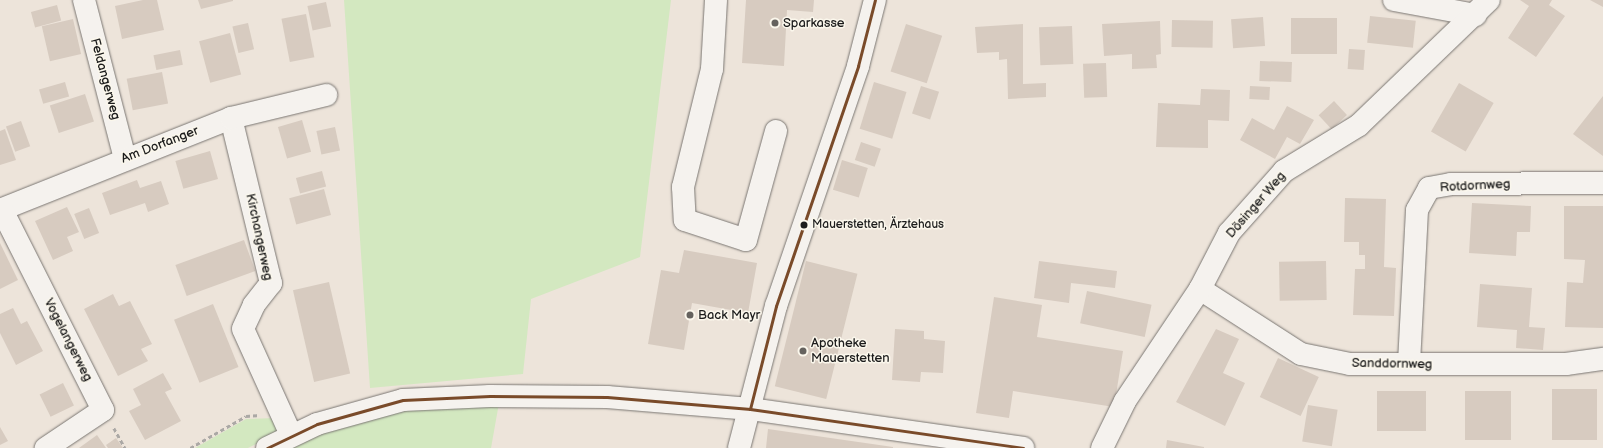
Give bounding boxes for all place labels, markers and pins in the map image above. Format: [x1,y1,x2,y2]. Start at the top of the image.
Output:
place label: Sparkasse [783,15,845,31]
marker: Sparkasse [770,18,780,28]
place label: Mauerstetten, Ärztehaus [812,218,944,232]
marker: Mauerstetten, Ärztehaus [799,220,809,230]
place label: Back Mayr [698,307,760,323]
marker: Back Mayr [685,310,695,320]
place label: Apotheke Mauerstetten [811,336,890,367]
marker: Apotheke Mauerstetten [798,346,808,356]

